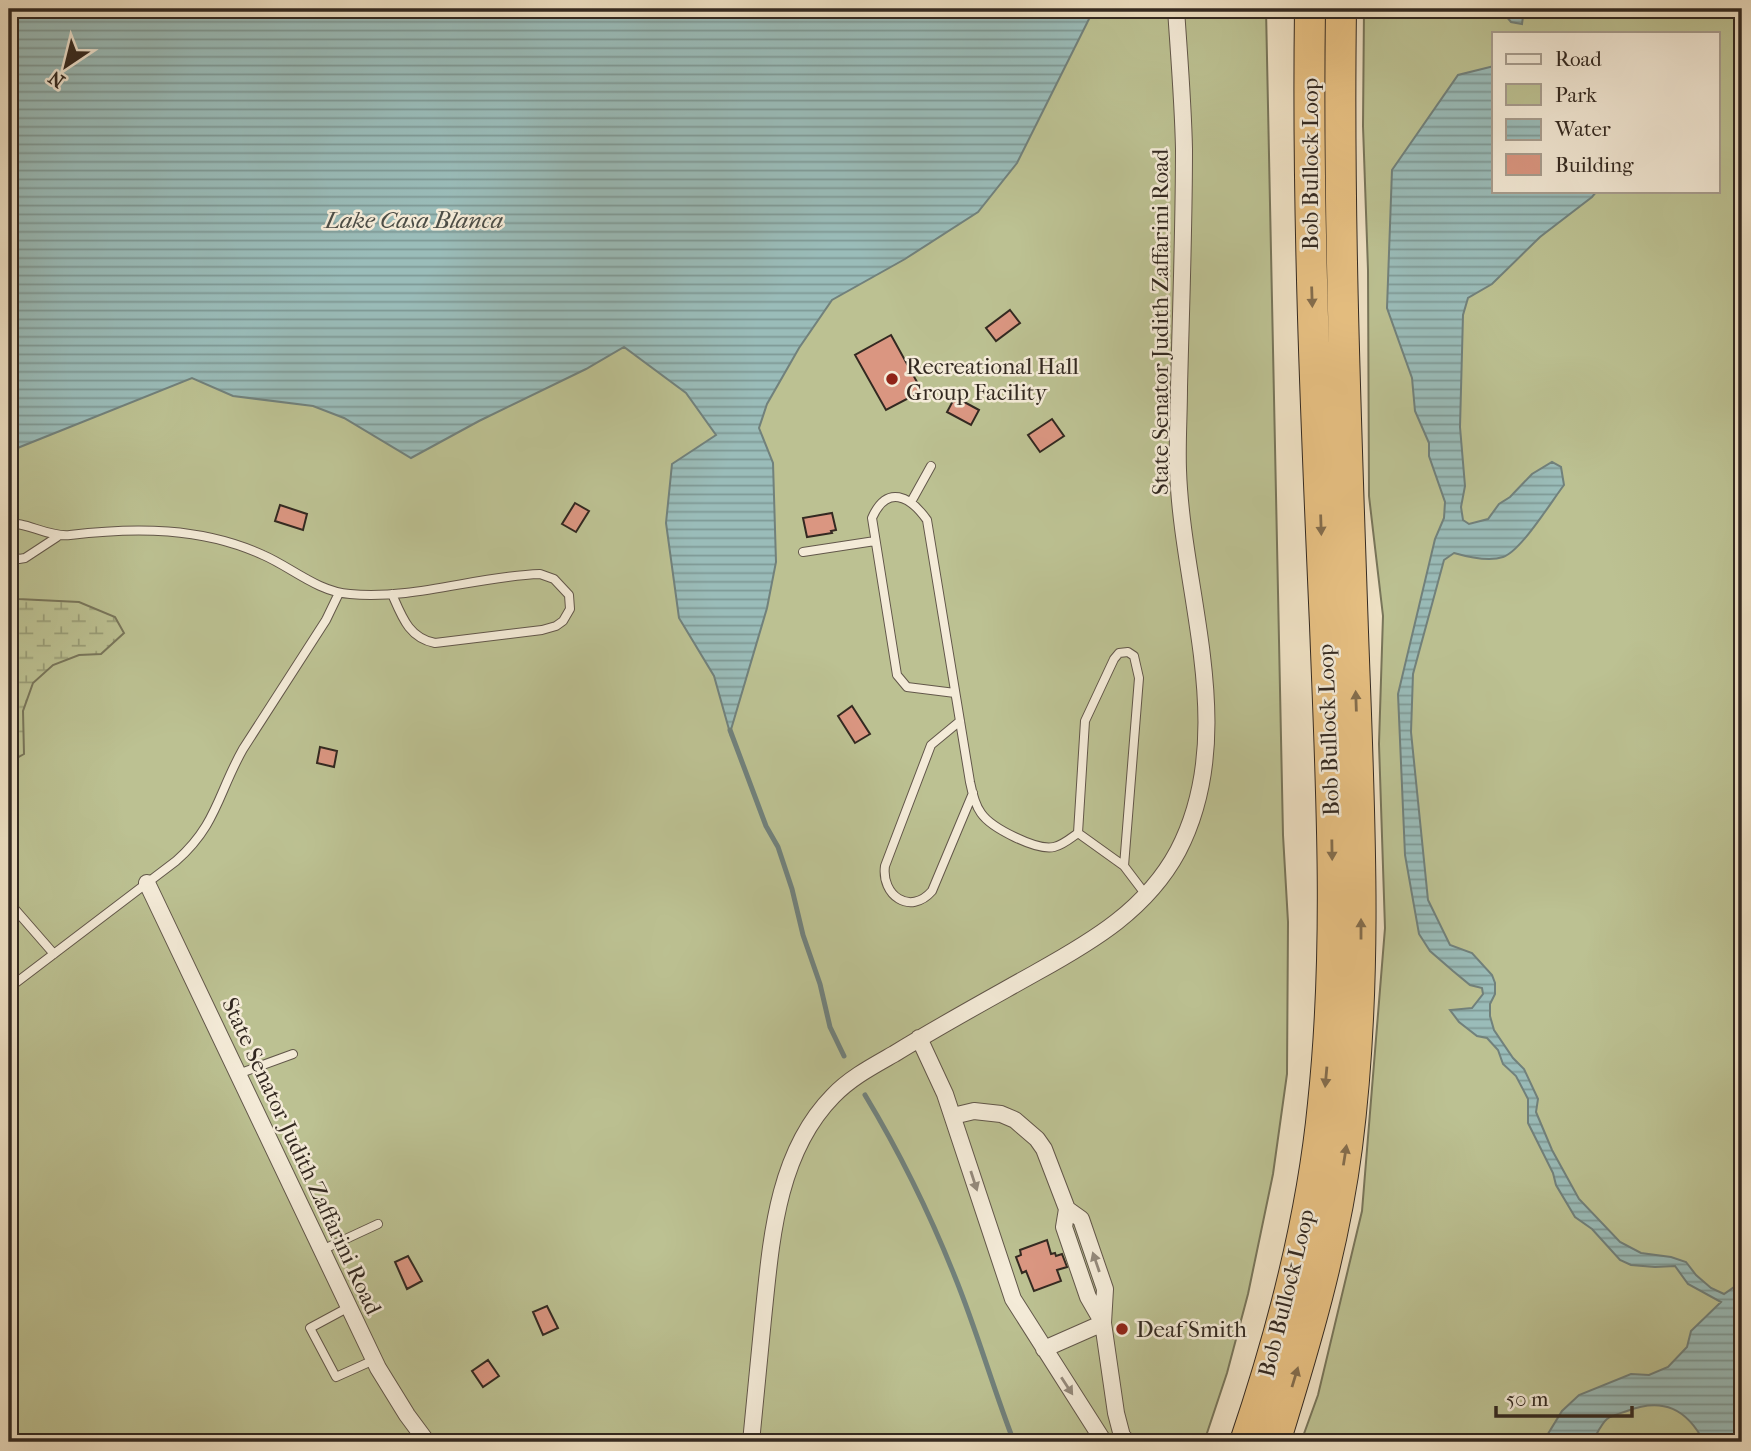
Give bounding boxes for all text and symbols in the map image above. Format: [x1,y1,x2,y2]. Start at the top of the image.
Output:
north arrow [32,32,102,102]
legend [1492,32,1720,192]
text: Road [1555,47,1602,71]
text: N [44,66,69,92]
street label: Bob Bullock Loop [1297,78,1324,250]
text: Park [1555,83,1597,107]
text: Water [1554,117,1611,141]
street label: State Senator Judith Zaffarini Road [1147,148,1174,495]
text: Building [1555,153,1634,177]
water label: Lake Casa Blanca [323,206,503,234]
one-way arrow [1306,287,1317,309]
place label: Recreational Hall Group Facility [906,353,1079,406]
marker: Recreational Hall Group Facility [884,371,900,387]
one-way arrow [1315,514,1326,536]
street label: Bob Bullock Loop [1312,643,1345,817]
one-way arrow [1350,690,1361,712]
one-way arrow [1327,839,1338,861]
one-way arrow [1355,917,1367,939]
street label: State Senator Judith Zaffarini Road [216,993,387,1319]
one-way arrow [1320,1067,1331,1089]
one-way arrow [1340,1144,1351,1166]
one-way arrow [969,1170,979,1191]
street label: Bob Bullock Loop [1253,1206,1320,1380]
one-way arrow [1090,1251,1101,1272]
place label: Deaf Smith [1136,1316,1247,1343]
marker: Deaf Smith [1114,1321,1130,1337]
one-way arrow [1290,1366,1300,1387]
scale bar [1496,1374,1632,1418]
one-way arrow [1061,1376,1074,1396]
text: 50 m [1506,1387,1549,1411]

